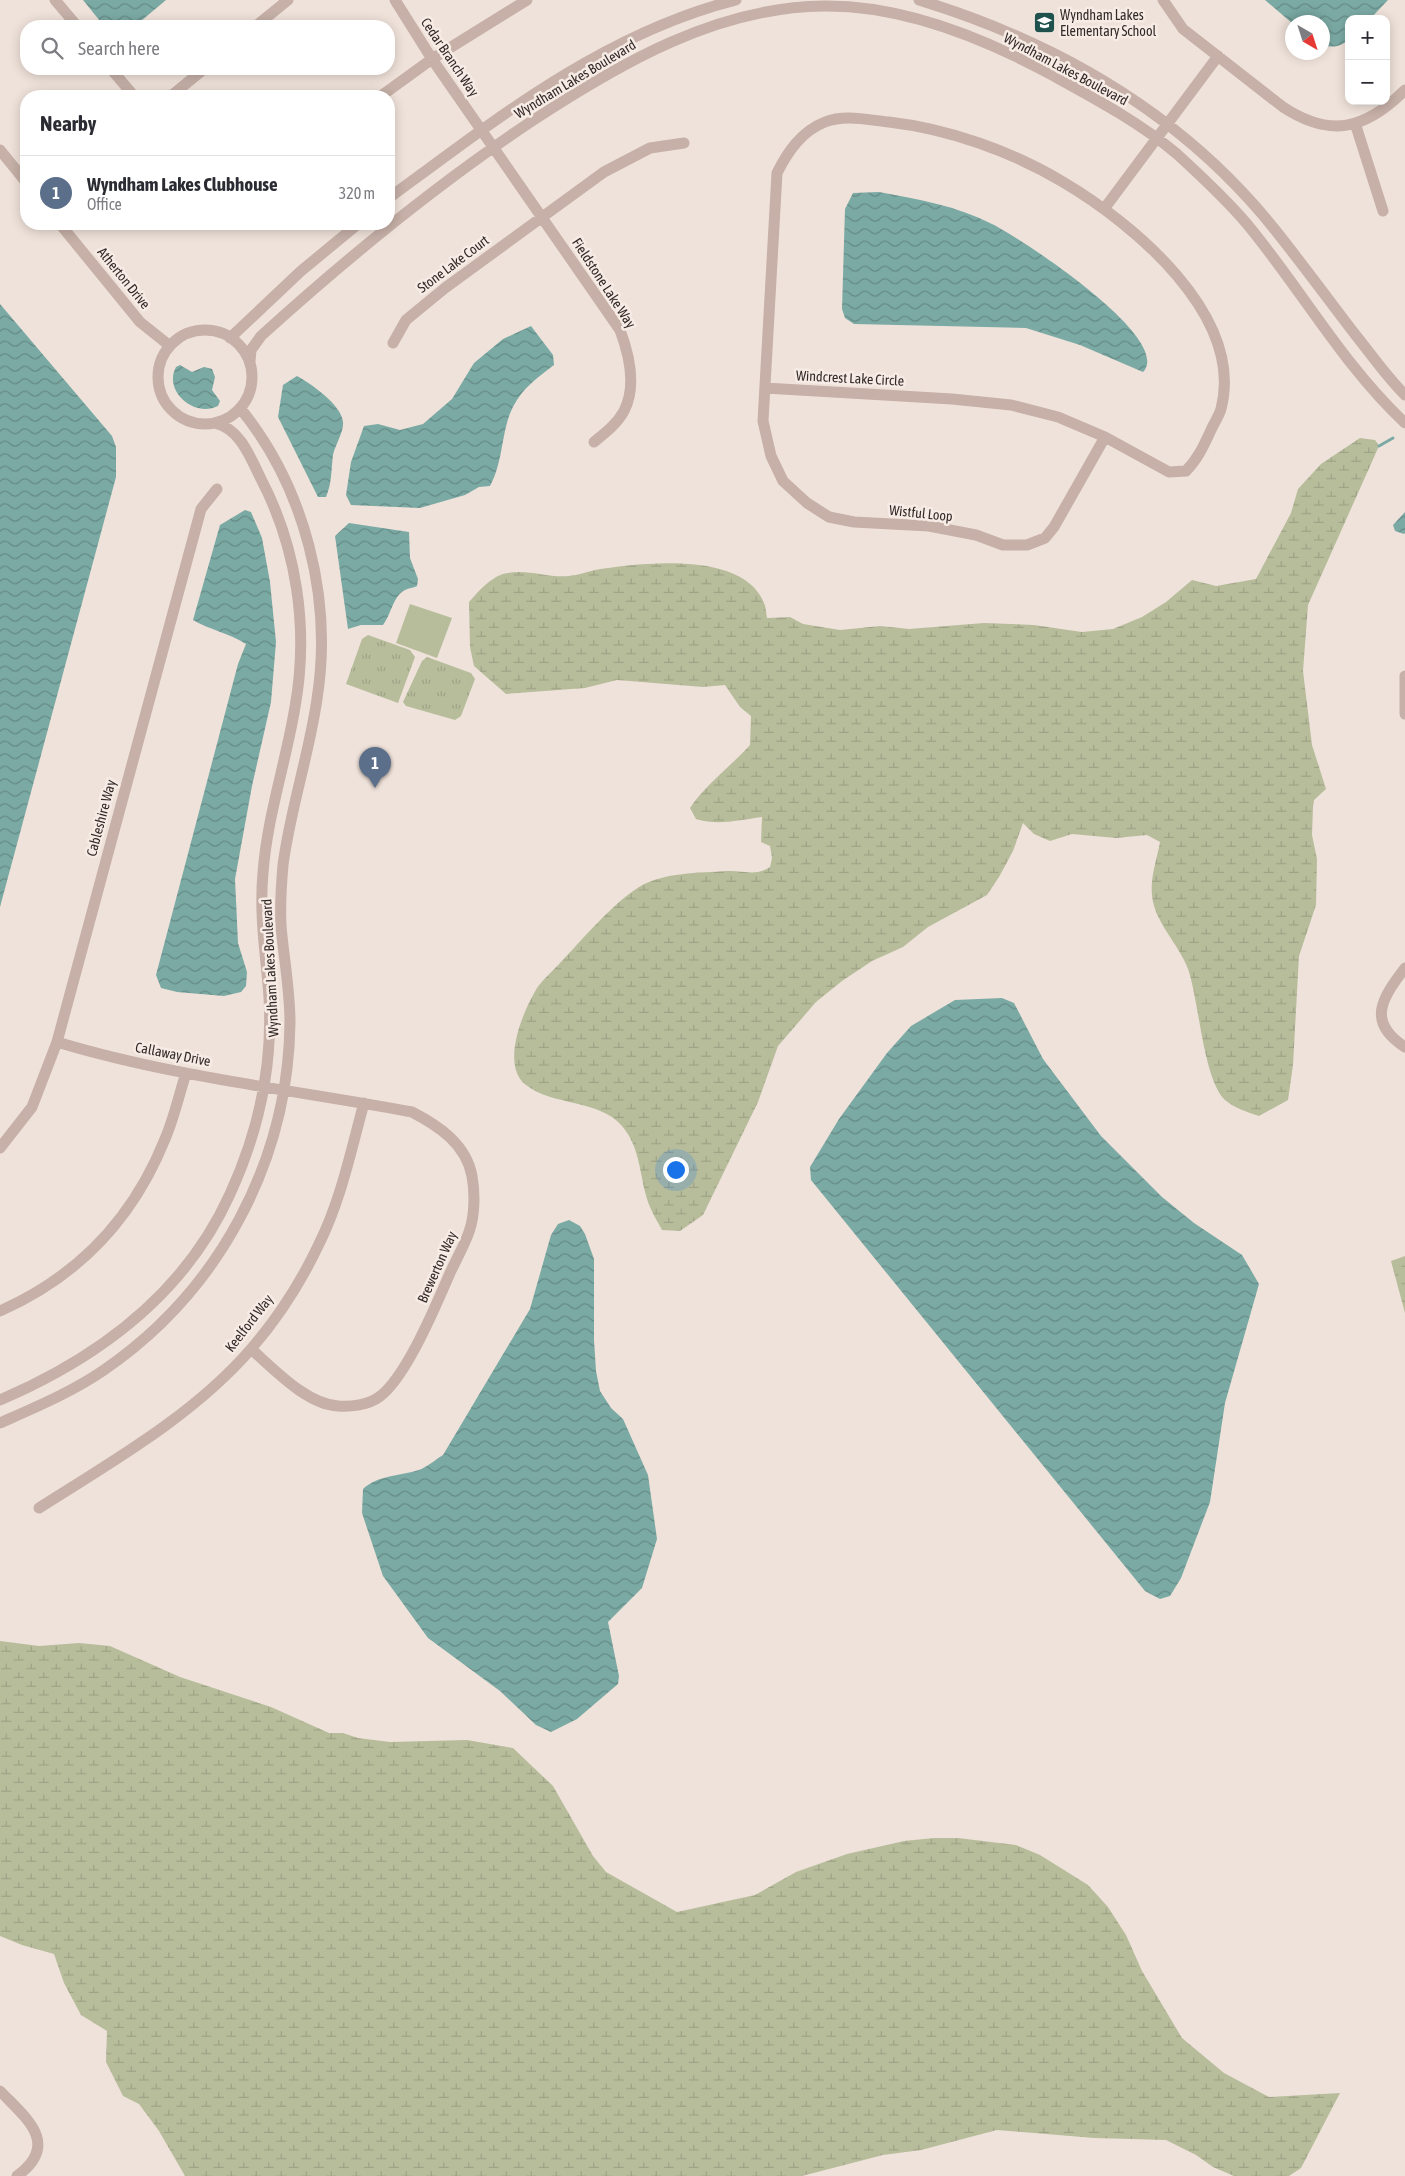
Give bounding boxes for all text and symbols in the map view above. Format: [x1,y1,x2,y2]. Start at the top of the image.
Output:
place label: Wyndham Lakes Elementary School [1060,7,1156,39]
school or university icon: Wyndham Lakes Elementary School [1032,11,1056,35]
street label: Cedar Branch Way [418,15,482,100]
north arrow [1285,15,1330,60]
map controls [1345,15,1390,105]
button: + [1345,15,1390,60]
search box [20,20,395,75]
street label: Wyndham Lakes Boulevard [1001,29,1131,109]
icon: search [38,34,66,62]
text: Search here [78,37,160,59]
street label: Wyndham Lakes Boulevard [512,37,638,121]
button: − [1345,60,1390,105]
text: Nearby [40,111,96,135]
text: Wyndham Lakes Clubhouse [87,173,278,195]
text: 1 [52,184,60,202]
text: 320 m [339,184,375,202]
text: Office [87,195,122,213]
street label: Stone Lake Court [414,232,492,296]
street label: Fieldstone Lake Way [569,235,639,331]
street label: Atherton Drive [94,244,154,312]
street label: Windcrest Lake Circle [796,367,904,389]
street label: Wistful Loop [888,502,954,524]
pin: 1 [359,747,391,788]
street label: Cableshire Way [83,778,119,858]
street label: Wyndham Lakes Boulevard [258,899,282,1037]
street label: Callaway Drive [134,1039,212,1069]
your location [663,1157,689,1183]
street label: Brewerton Way [414,1228,460,1305]
street label: Keelford Way [222,1291,276,1355]

